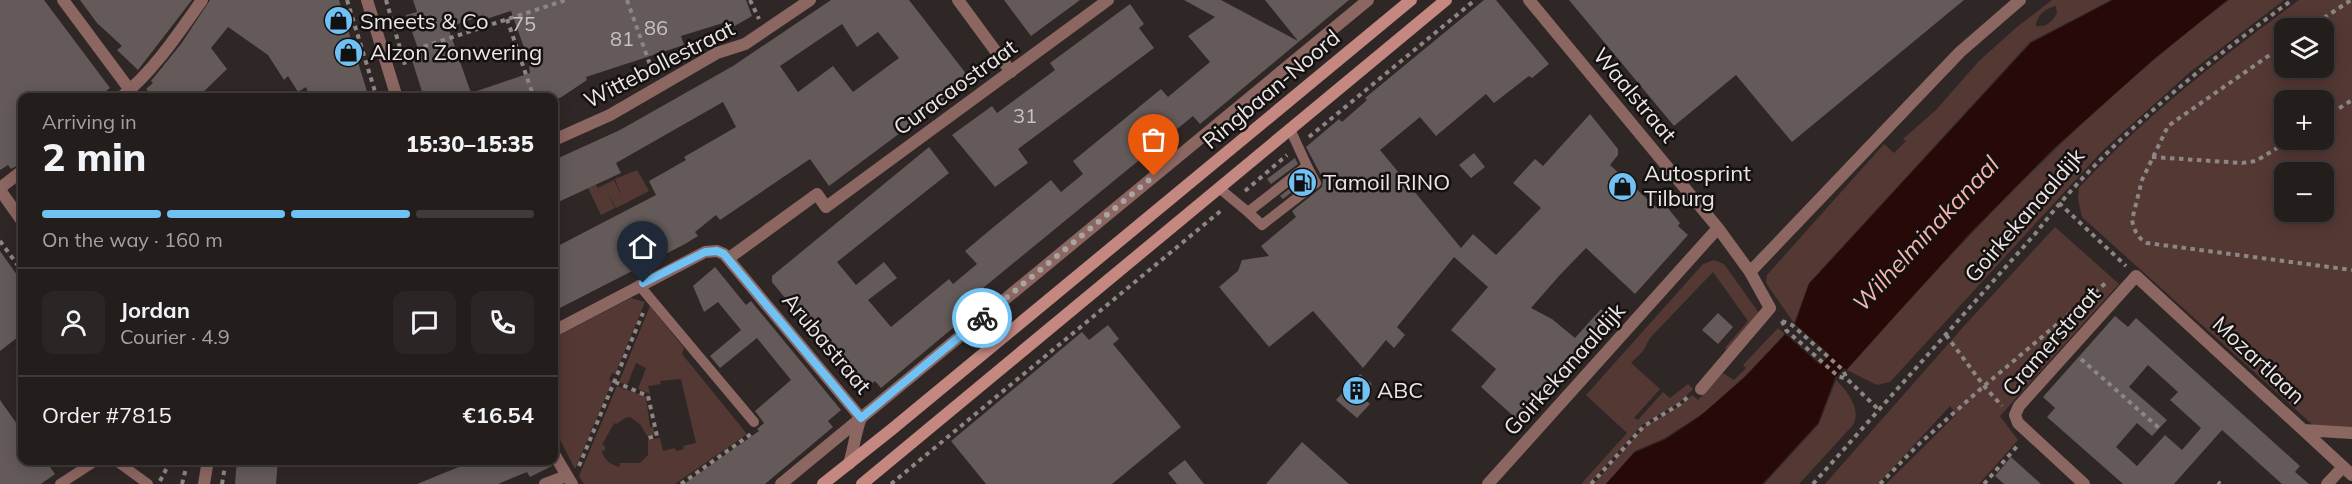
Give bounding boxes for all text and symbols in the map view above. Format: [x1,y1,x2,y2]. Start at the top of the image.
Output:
shop icon: Smeets & Co [323,5,355,37]
place label: Smeets & Co [360,7,489,35]
house number: 75 [512,11,536,36]
street label: Wittebollestraat [579,14,739,114]
house number: 86 [644,15,668,40]
map controls [2274,18,2334,222]
button: layers [2274,18,2334,78]
street label: Ringbaan-Noord [1196,23,1346,155]
house number: 81 [610,26,634,51]
street label: Curacaostraat [888,33,1022,141]
shop icon: Alzon Zonwering [333,36,365,68]
place label: Alzon Zonwering [370,38,542,66]
street label: Waalstraat [1587,42,1683,148]
button: + [2274,90,2334,150]
house number: 31 [1013,103,1037,128]
text: Arriving in [42,109,137,134]
pin [1128,114,1179,176]
icon: bag [1137,123,1170,156]
text: 15:30–15:35 [406,130,534,158]
text: 2 min [42,132,147,181]
street label: Goirkekanaaldijk [1958,142,2090,288]
water label: Wilhelminakanaal [1846,149,2005,317]
place label: Autosprint Tilburg [1644,159,1751,212]
button: − [2274,162,2334,222]
fuel station icon: Tamoil RINO [1286,166,1318,198]
place label: Tamoil RINO [1323,168,1450,196]
shop icon: Autosprint Tilburg [1607,170,1639,202]
pin [617,221,668,283]
text: On the way · 160 m [42,227,223,252]
icon: home [626,230,659,263]
street label: Cramerstraat [1996,280,2106,401]
street label: Arubastraat [777,287,878,400]
courier [952,288,1012,348]
button: person [42,291,105,354]
button: chat [393,291,456,354]
button: phone [471,291,534,354]
text: Jordan [120,296,190,324]
street label: Goirkekanaaldijk [1497,296,1631,441]
icon: bike [966,302,999,335]
street label: Mozartlaan [2207,310,2311,410]
text: Courier · 4.9 [120,324,230,349]
building icon: ABC [1340,374,1372,406]
place label: ABC [1377,376,1423,404]
text: Order #7815 [42,401,172,429]
text: €16.54 [463,401,534,429]

